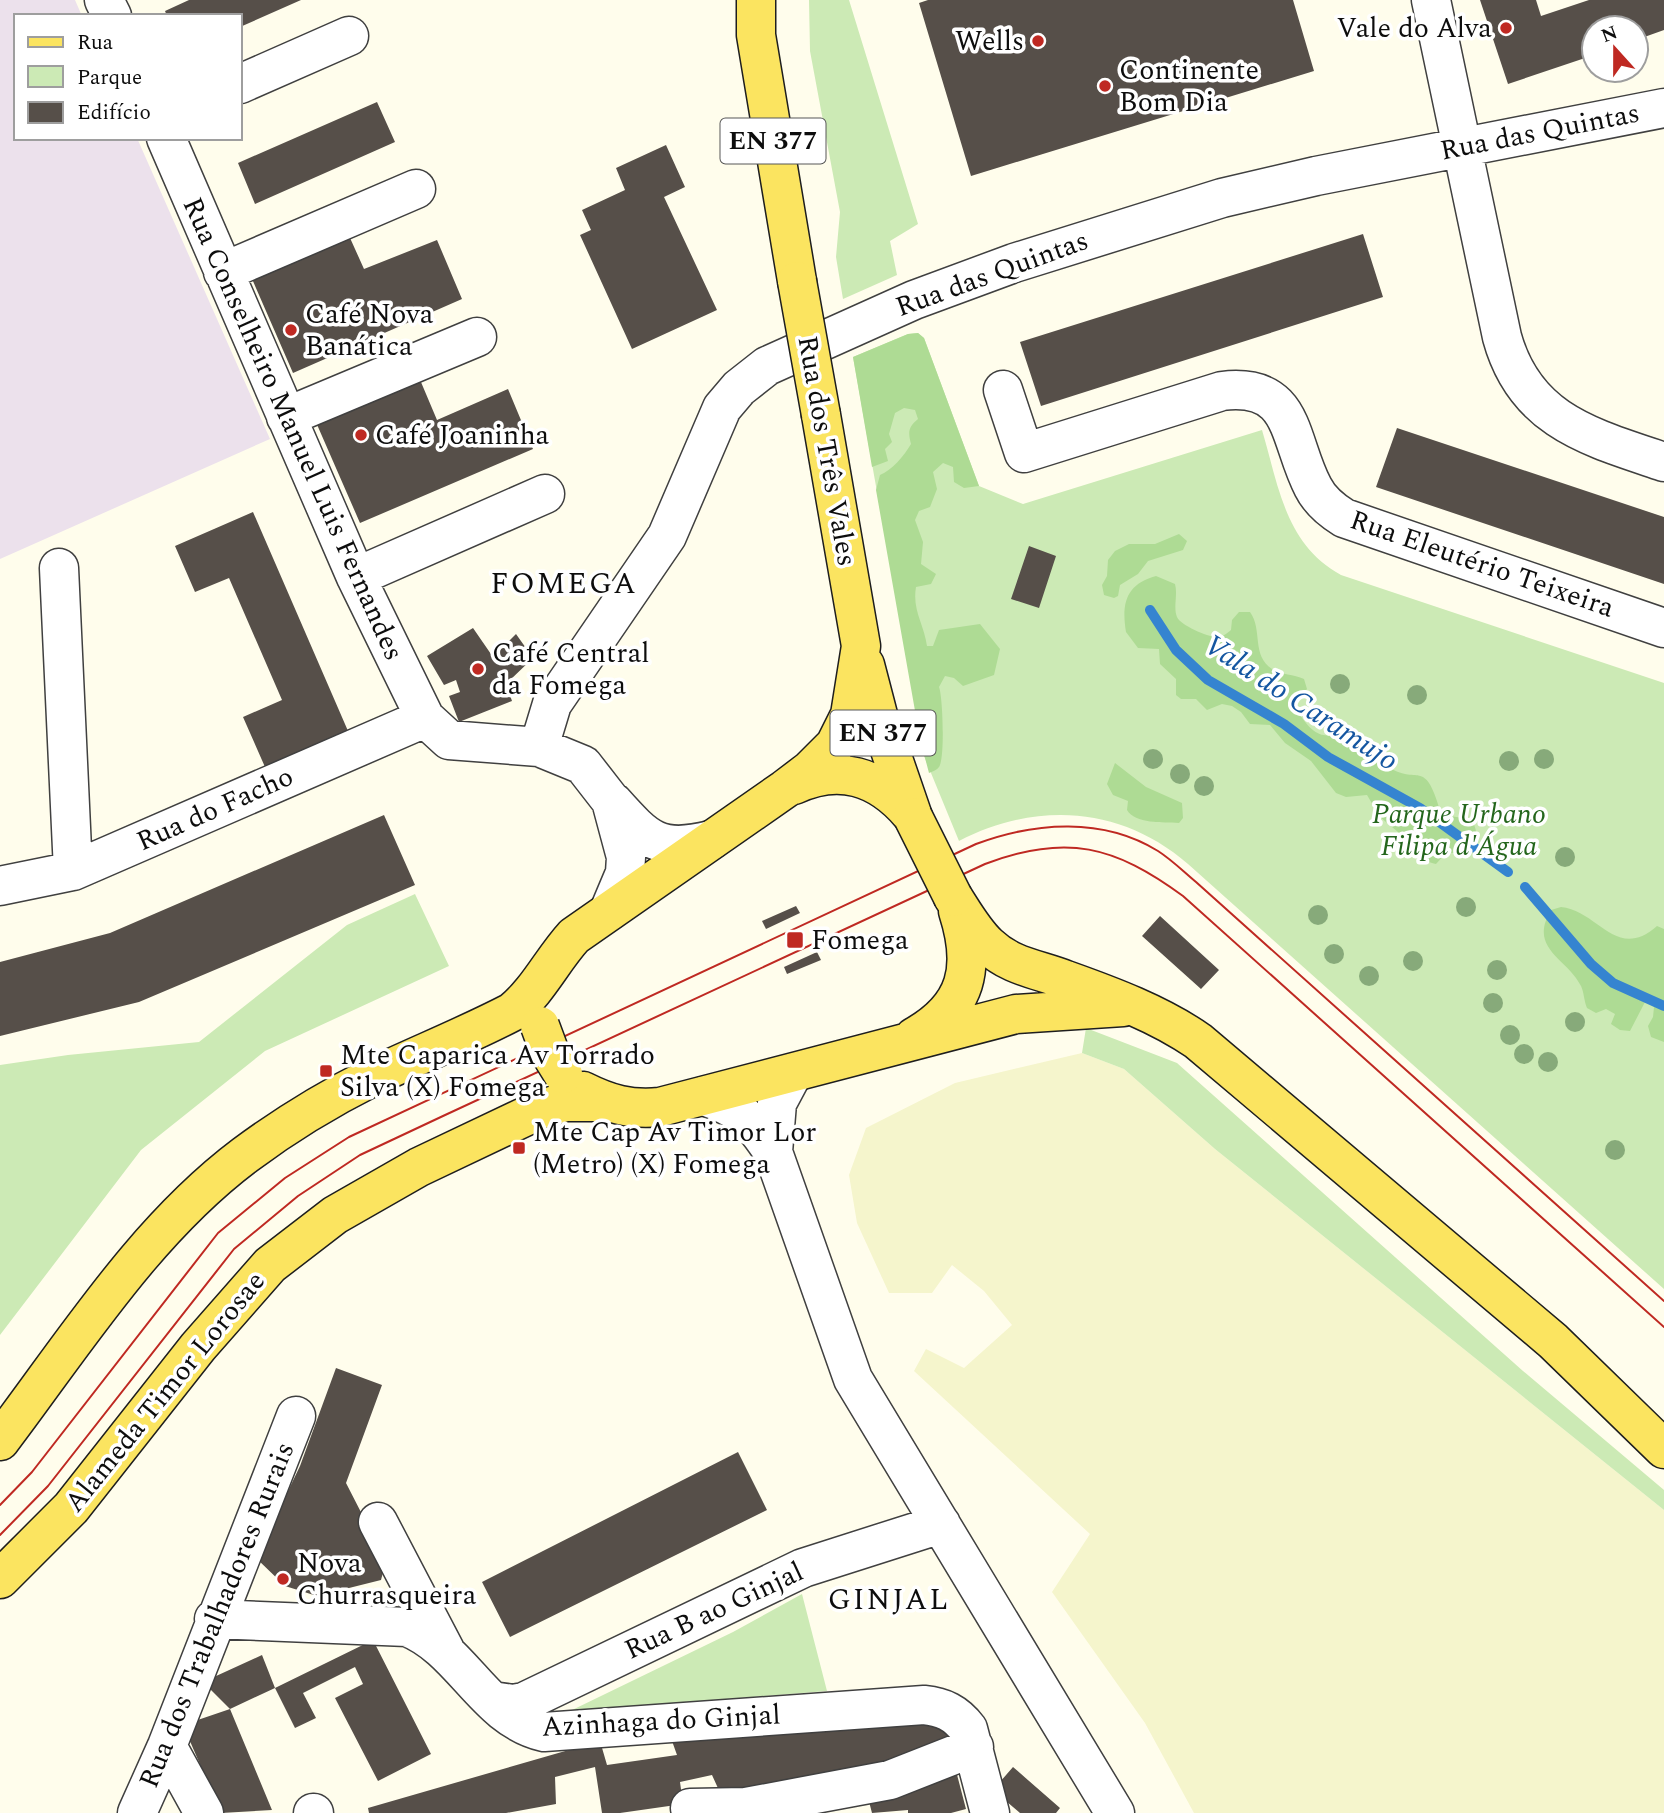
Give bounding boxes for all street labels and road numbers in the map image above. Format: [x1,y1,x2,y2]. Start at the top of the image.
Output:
street label: Rua das Quintas [1437,92,1643,172]
road number: EN 377 [720,118,826,164]
street label: Rua Conselheiro Manuel Luis Fernandes [171,190,415,668]
street label: Rua das Quintas [890,219,1094,329]
street label: Rua dos Três Vales [786,332,868,570]
street label: Rua Eleutério Teixeira [1344,499,1620,630]
road number: EN 377 [830,710,936,755]
street label: Rua do Facho [130,755,300,863]
street label: Alameda Timor Lorosae [54,1262,276,1522]
street label: Rua dos Trabalhadores Rurais [128,1435,306,1795]
street label: Rua B ao Ginjal [617,1551,811,1671]
street label: Azinhaga do Ginjal [540,1693,782,1749]

